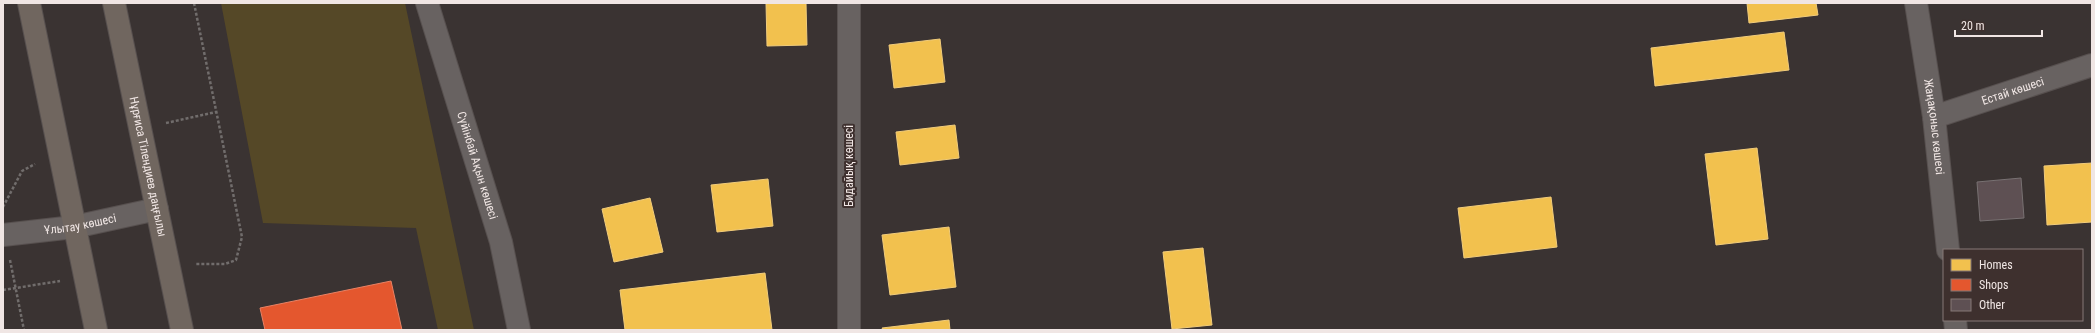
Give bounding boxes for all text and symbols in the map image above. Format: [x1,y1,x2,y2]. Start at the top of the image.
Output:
scale bar [1955,12,2042,38]
text: 20 m [1961,19,1985,33]
street label: Естай көшесі [1980,74,2046,108]
street label: Жаңақоныс көшесі [1921,78,1947,175]
street label: Нұрғиса Тілендиев даңғылы [127,95,169,238]
street label: Сүйінбай Ақын көшесі [454,110,501,221]
street label: Бидайық көшесі [842,125,856,207]
street label: Ұлытау көшесі [43,211,118,237]
legend [1943,249,2083,321]
text: Homes [1979,258,2013,272]
text: Shops [1979,278,2008,292]
text: Other [1979,298,2005,312]

